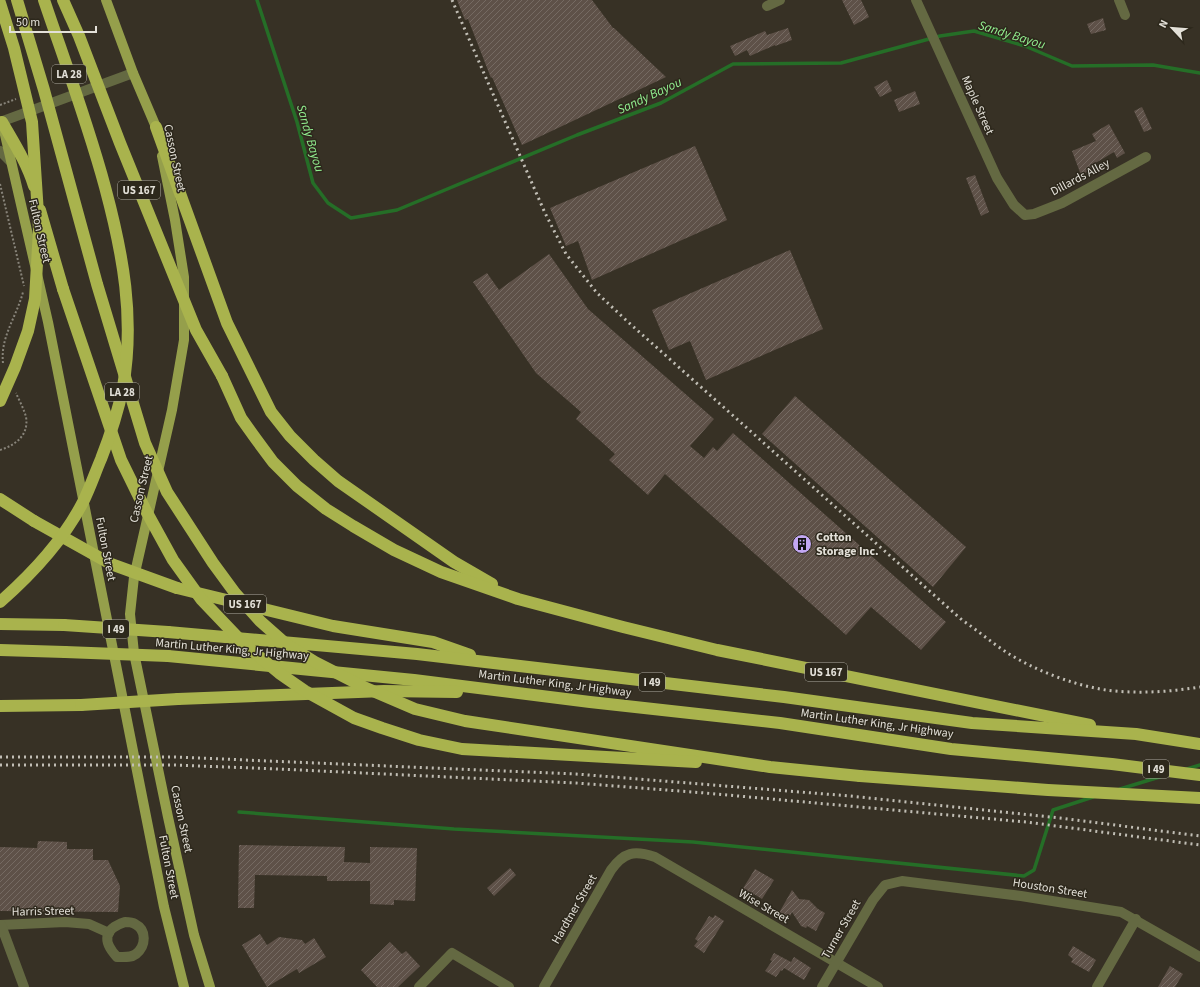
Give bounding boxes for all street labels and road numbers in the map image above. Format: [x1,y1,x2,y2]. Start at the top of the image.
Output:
road number: LA 28 [52,65,86,83]
street label: Maple Street [957,73,998,137]
street label: Casson Street [159,123,190,193]
street label: Dillards Alley [1048,155,1113,200]
road number: US 167 [118,181,160,199]
street label: Fulton Street [24,198,55,265]
road number: LA 28 [105,383,139,401]
street label: Casson Street [126,454,157,524]
street label: Fulton Street [91,516,120,582]
road number: US 167 [224,595,266,613]
road number: I 49 [103,620,129,638]
street label: Martin Luther King, Jr Highway [155,634,310,665]
road number: US 167 [805,663,847,681]
street label: Martin Luther King, Jr Highway [477,666,633,701]
road number: I 49 [639,673,665,691]
street label: Martin Luther King, Jr Highway [800,704,955,743]
road number: I 49 [1143,760,1169,778]
street label: Casson Street [166,784,197,854]
street label: Fulton Street [154,834,183,900]
street label: Hardtner Street [548,871,601,947]
street label: Houston Street [1012,874,1088,903]
street label: Wise Street [735,885,792,928]
street label: Turner Street [818,897,865,962]
street label: Harris Street [12,902,74,921]

